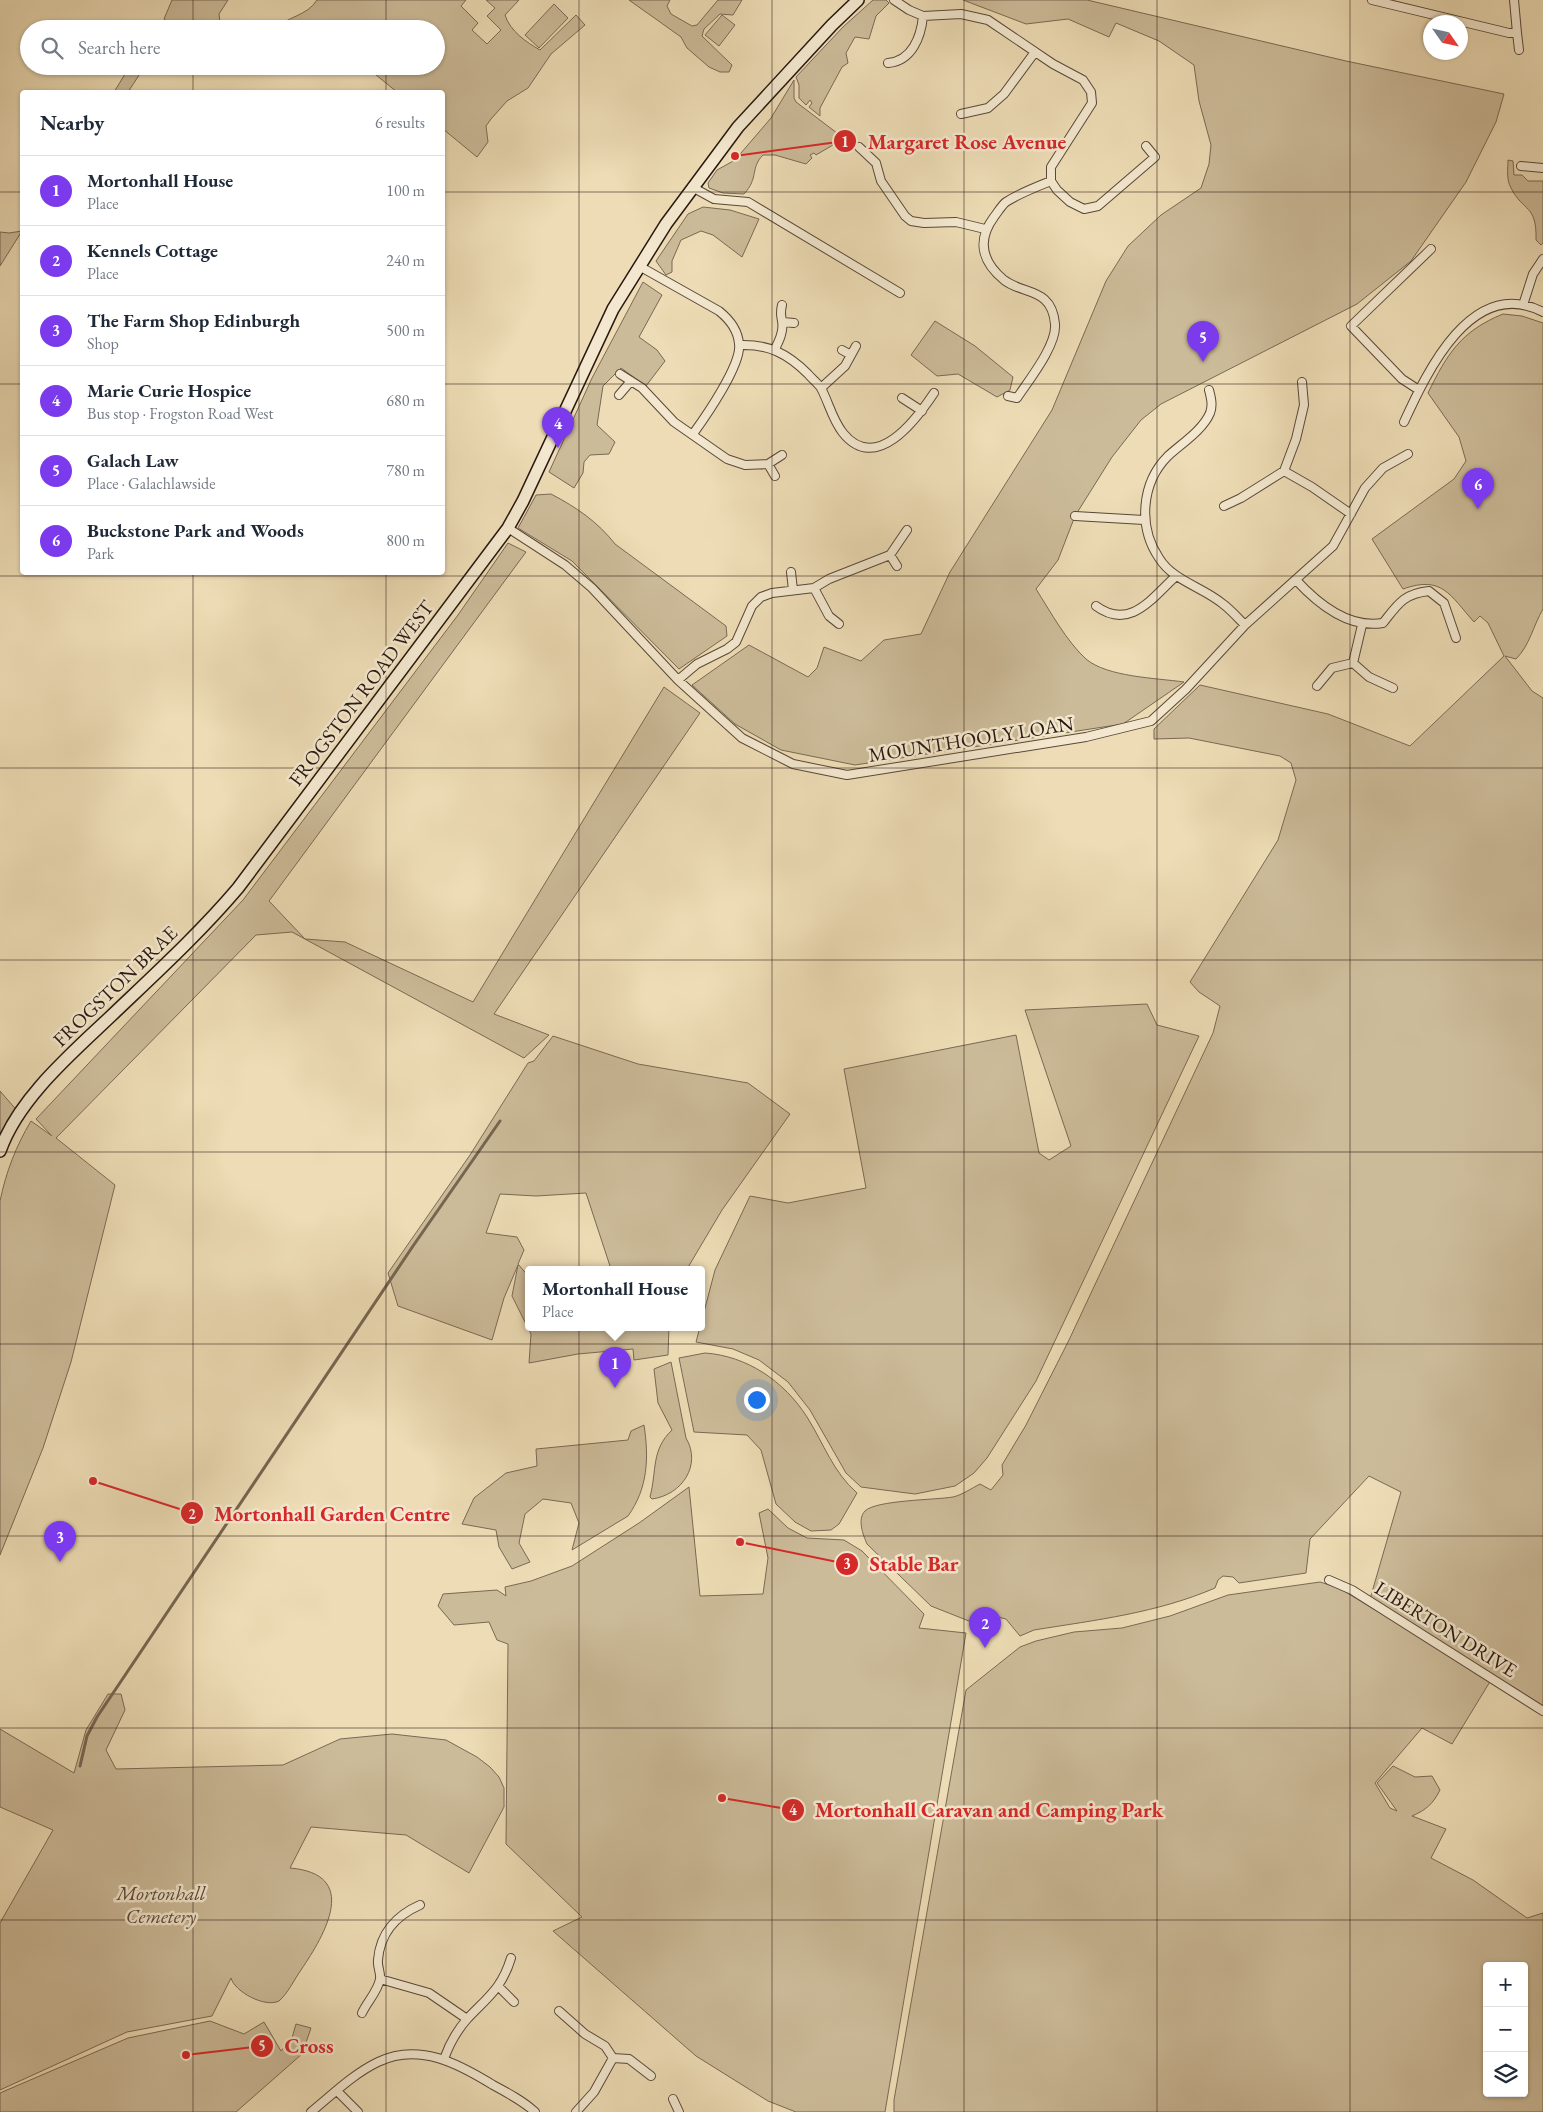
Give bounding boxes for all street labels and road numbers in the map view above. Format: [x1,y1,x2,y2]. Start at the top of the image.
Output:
street label: FROGSTON ROAD WEST [283,595,440,791]
street label: MOUNTHOOLY LOAN [867,710,1076,768]
street label: FROGSTON BRAE [47,920,183,1052]
street label: LIBERTON DRIVE [1370,1575,1522,1683]

